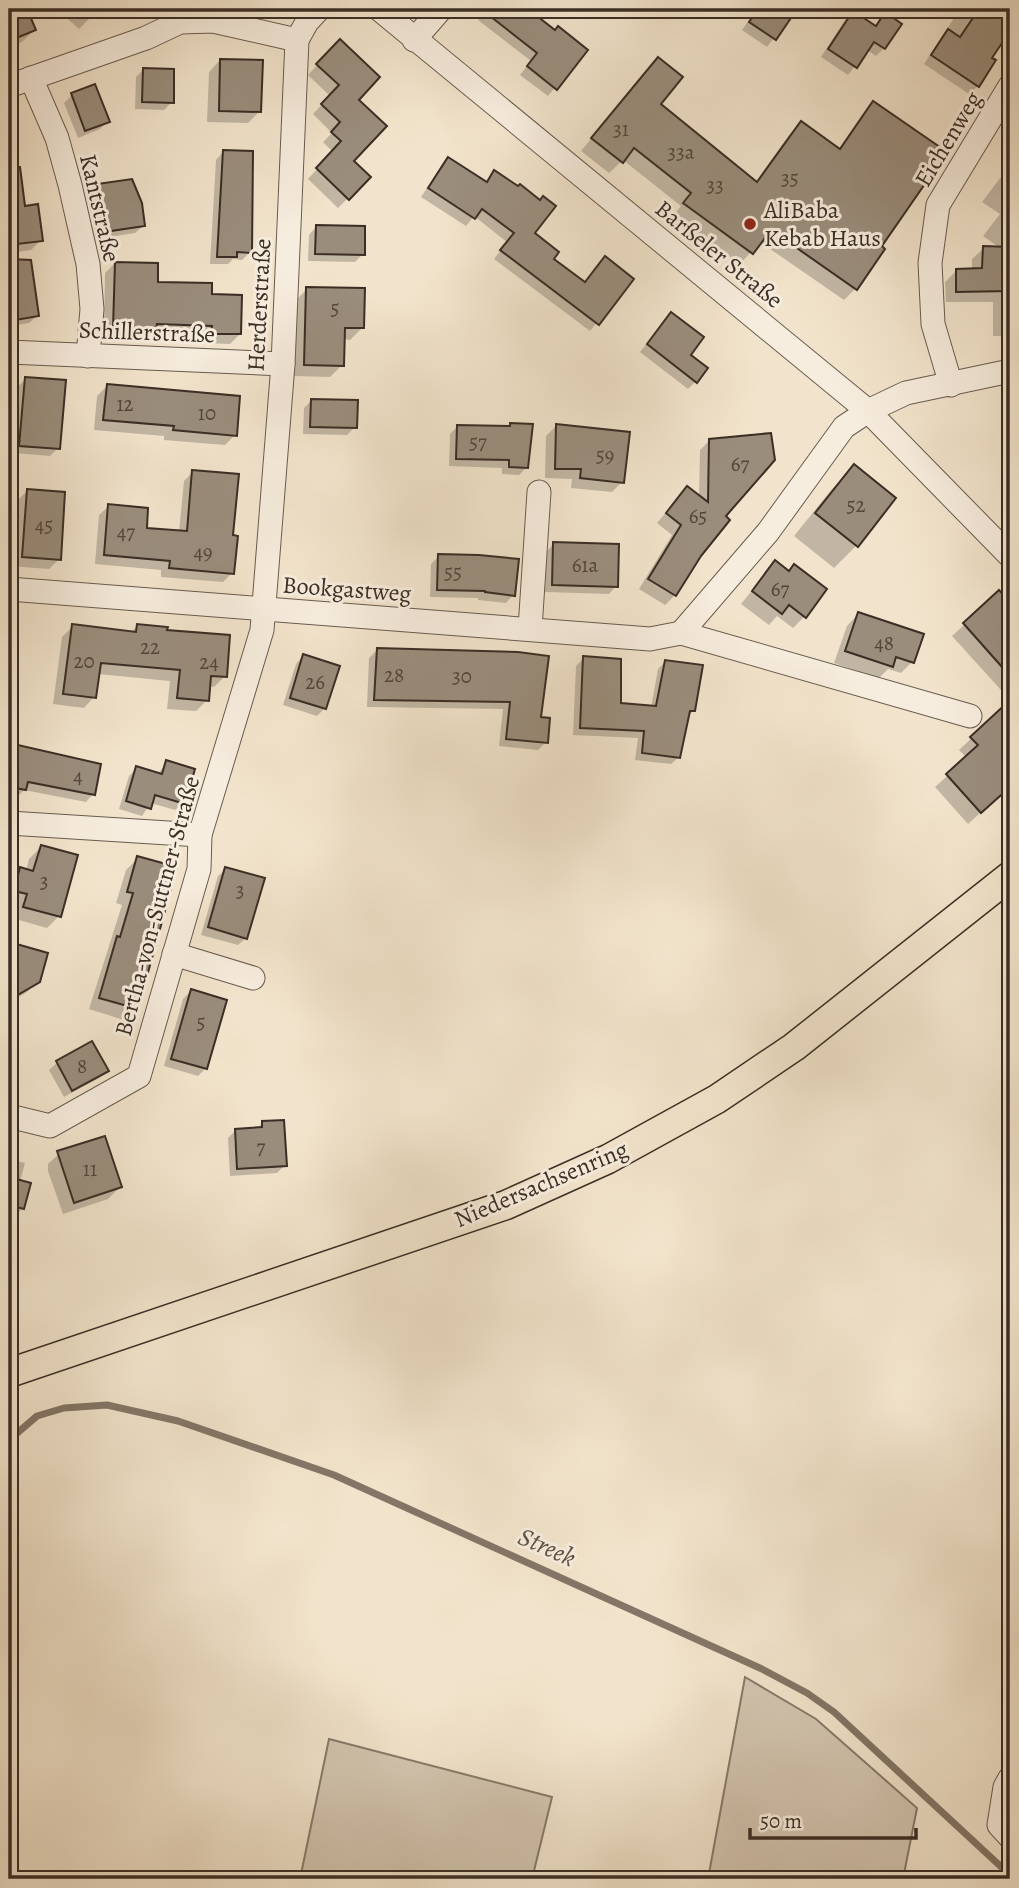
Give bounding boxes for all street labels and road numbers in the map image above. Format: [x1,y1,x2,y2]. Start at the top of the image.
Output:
street label: Eichenweg [907,85,989,193]
street label: Kantstraße [72,151,128,265]
street label: Barßeler Straße [648,193,790,315]
street label: Herderstraße [240,238,278,372]
street label: Schillerstraße [78,314,216,350]
street label: Bookgastweg [282,569,412,609]
street label: Bertha-von-Suttner-Straße [107,772,207,1040]
street label: Niedersachsenring [449,1133,633,1235]

